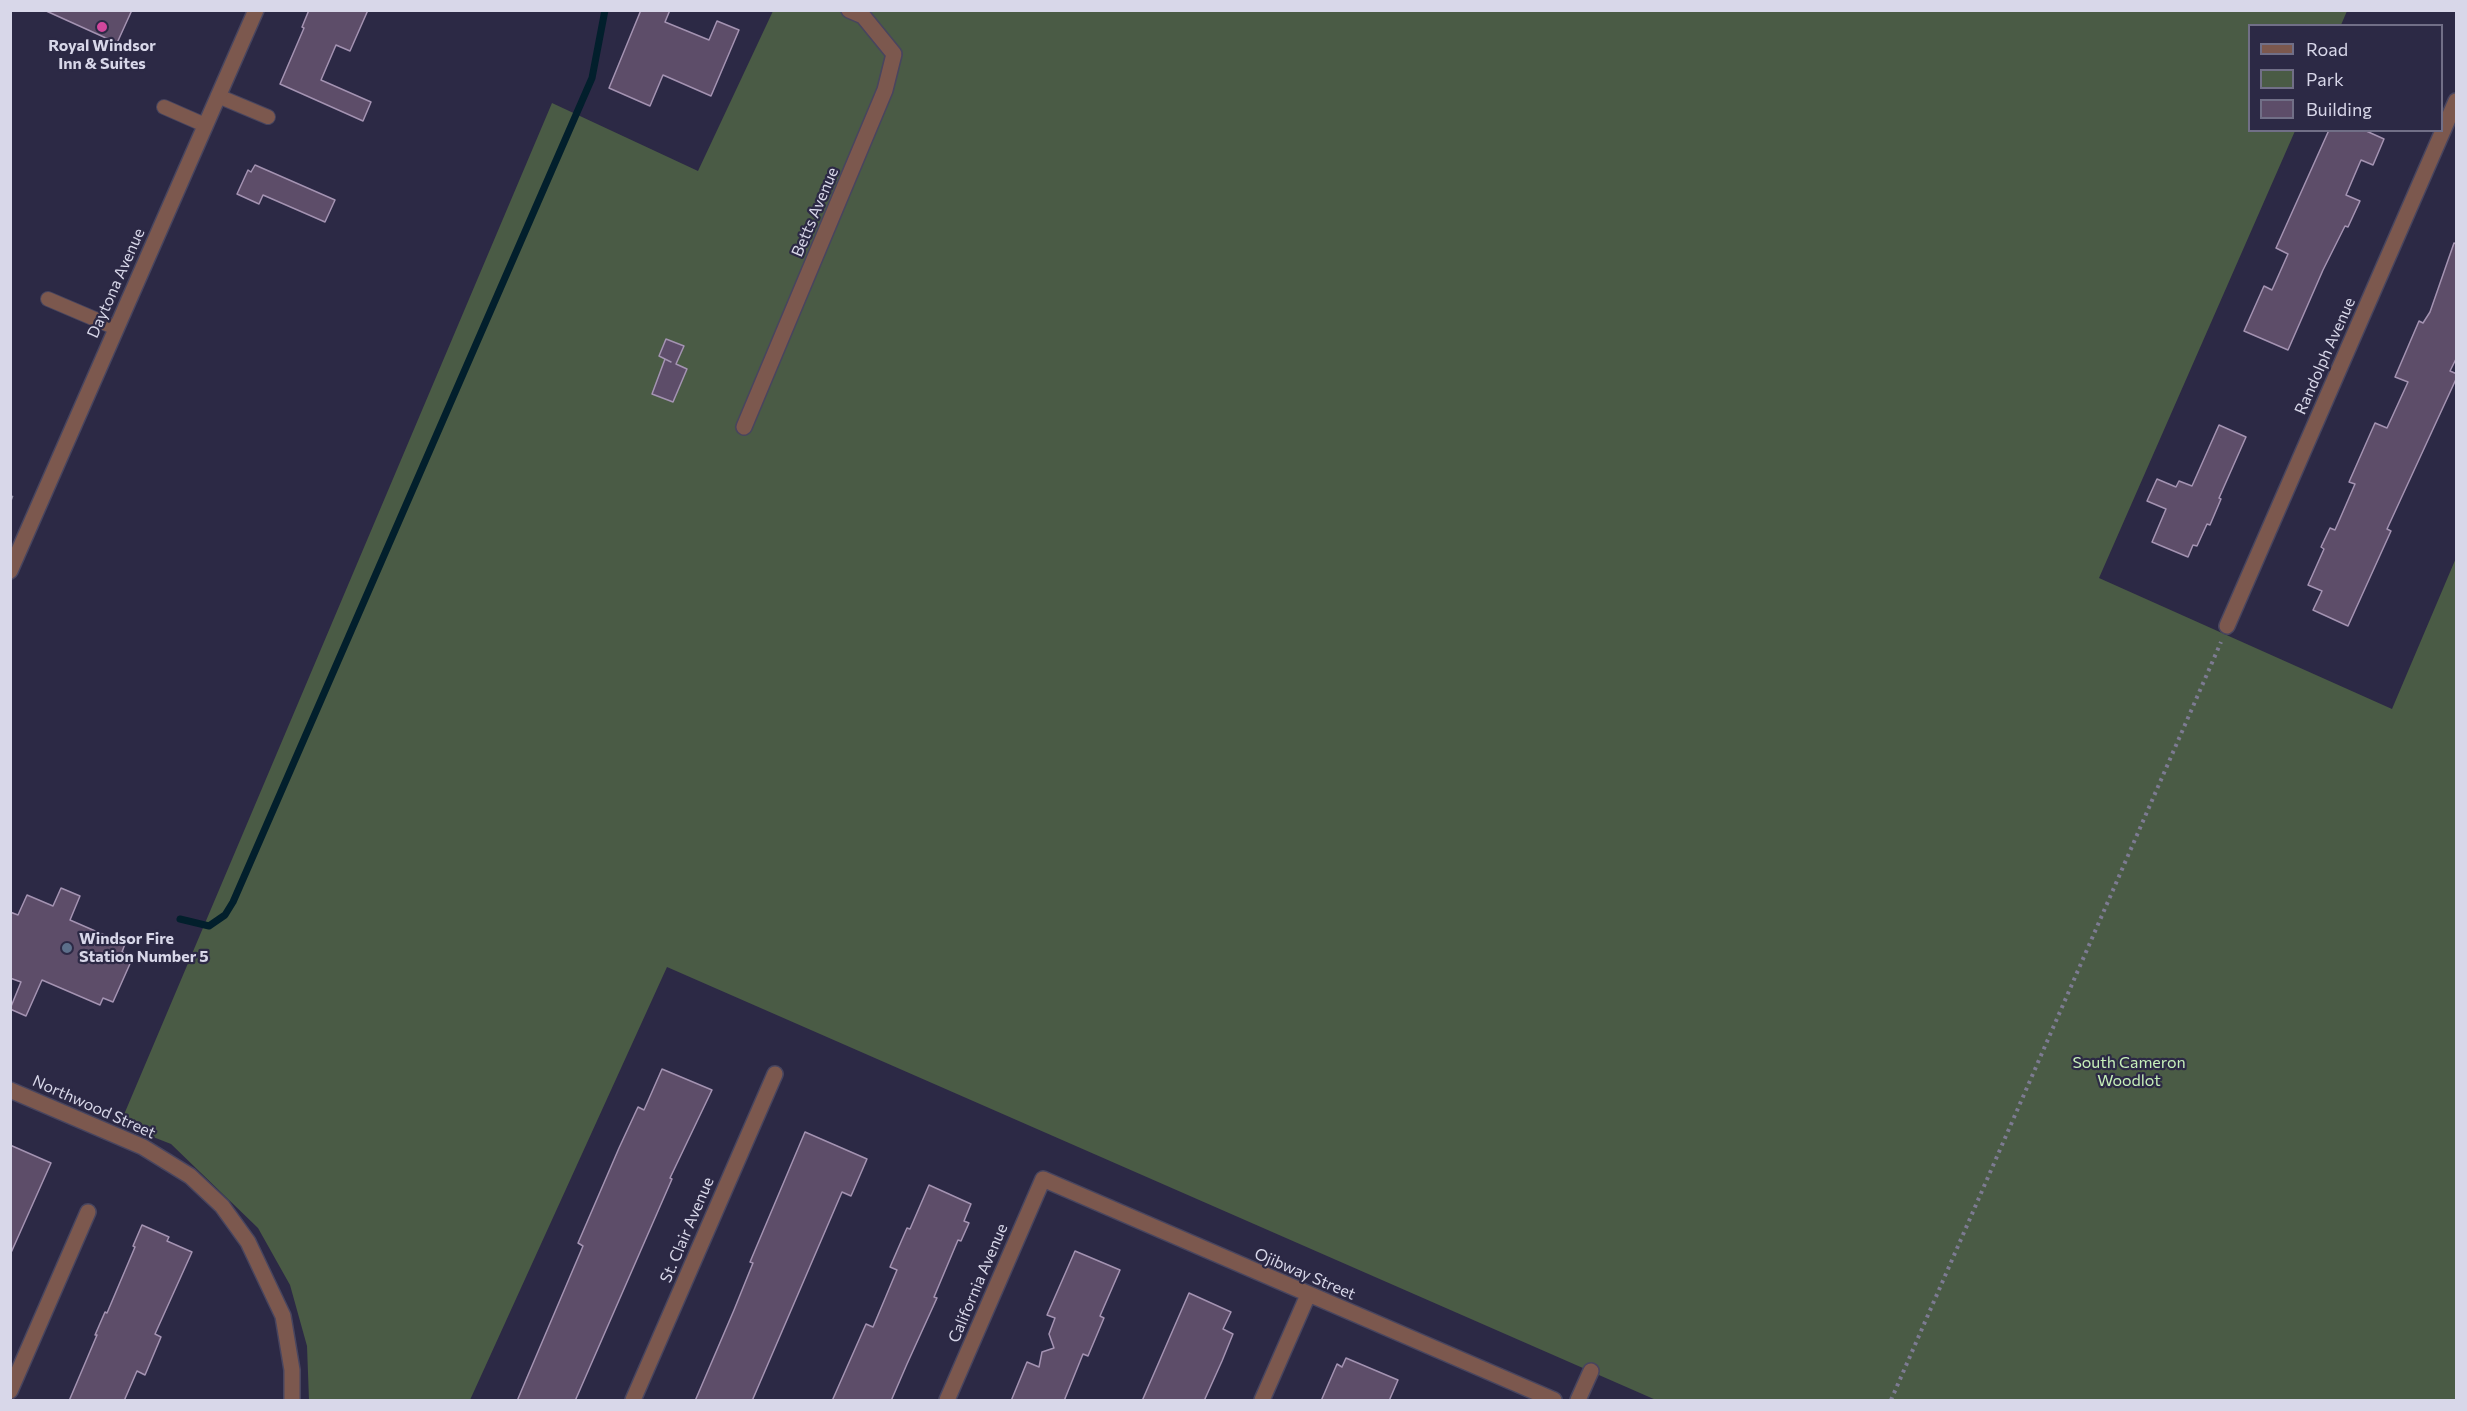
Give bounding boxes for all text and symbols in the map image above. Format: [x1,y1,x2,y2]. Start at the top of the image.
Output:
marker: Royal Windsor Inn & Suites [95,20,109,34]
legend [2248,24,2443,132]
place label: Royal Windsor Inn & Suites [48,36,156,74]
text: Road [2306,38,2348,60]
text: Park [2306,68,2344,90]
text: Building [2306,98,2372,120]
street label: Betts Avenue [788,164,842,260]
street label: Daytona Avenue [83,225,149,341]
street label: Randolph Avenue [2291,294,2359,418]
place label: Windsor Fire Station Number 5 [79,929,209,967]
marker: Windsor Fire Station Number 5 [60,941,74,955]
park label: South Cameron Woodlot [2072,1053,2186,1091]
street label: Northwood Street [29,1071,159,1143]
street label: St. Clair Avenue [656,1174,718,1286]
street label: California Avenue [944,1221,1012,1345]
street label: Ojibway Street [1252,1244,1358,1304]

